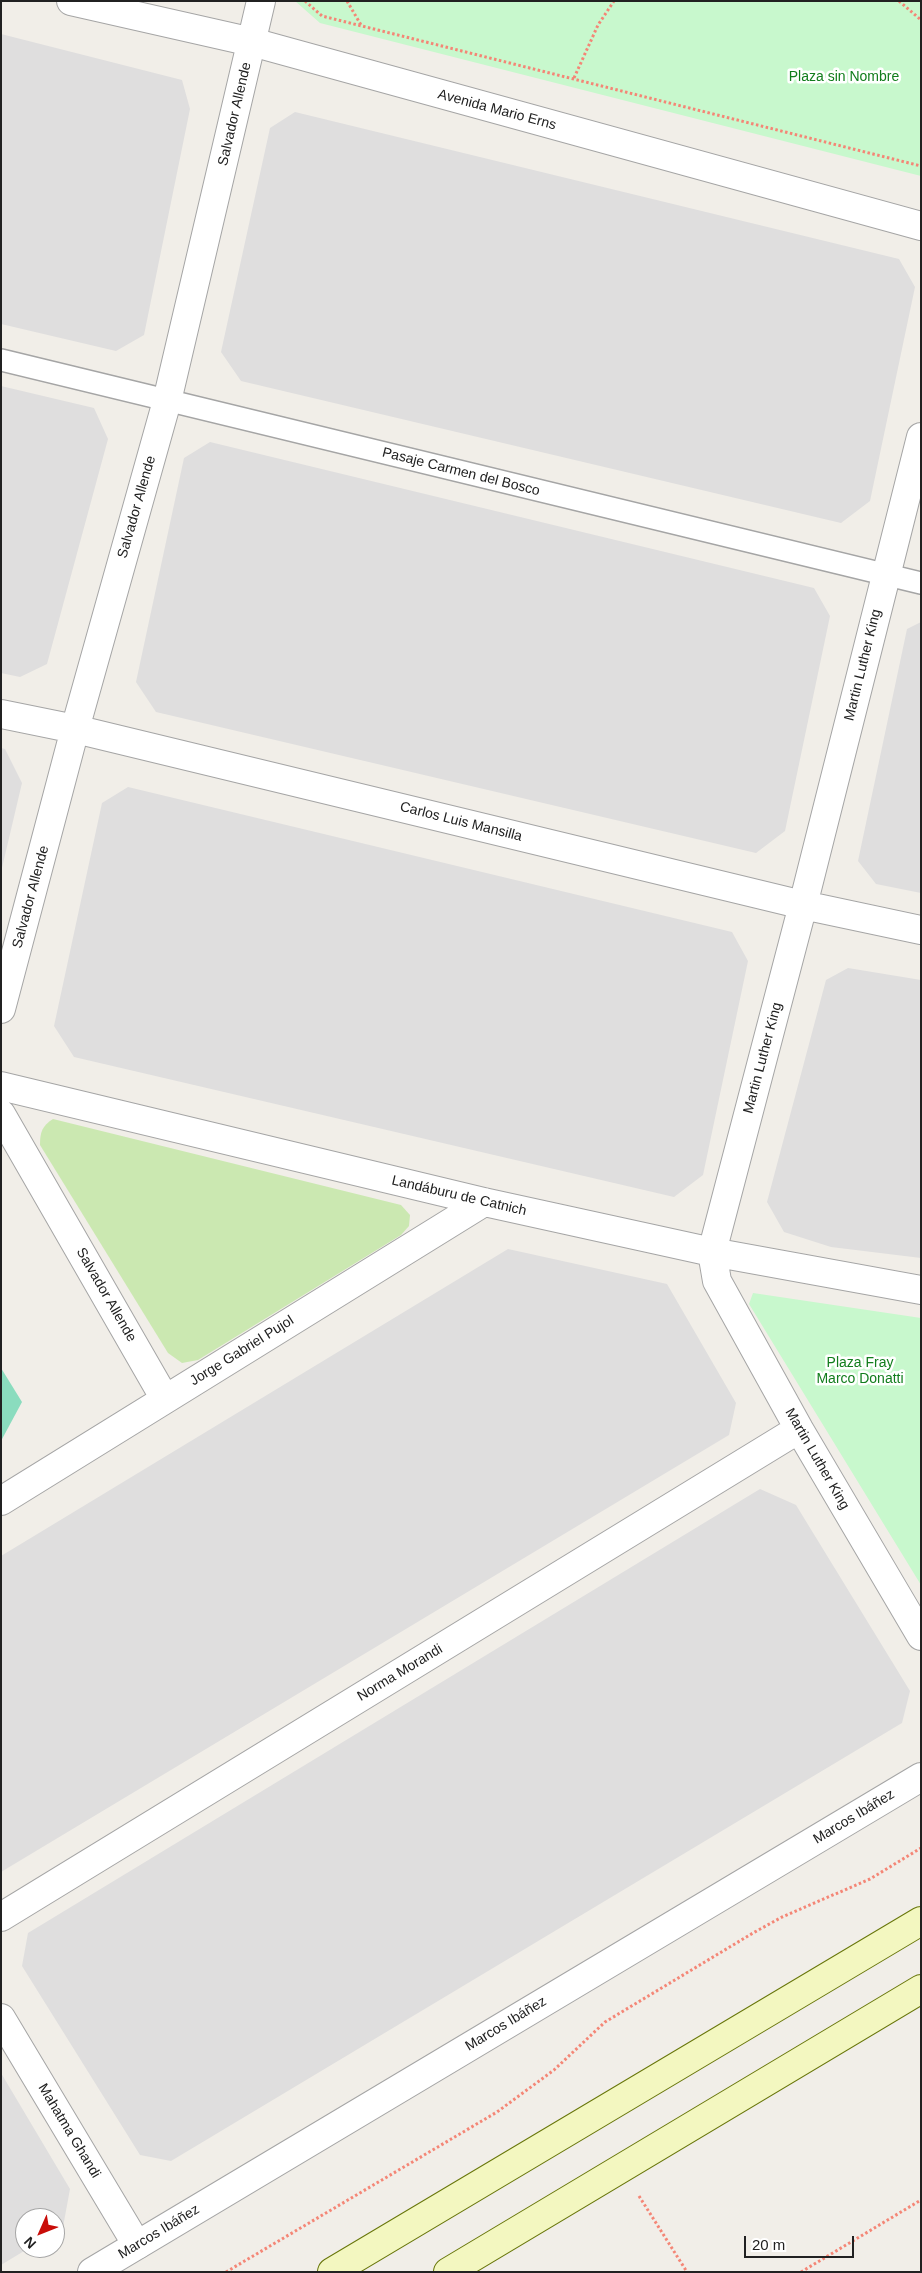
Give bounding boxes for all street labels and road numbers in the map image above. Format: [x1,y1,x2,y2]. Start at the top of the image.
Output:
street label: Salvador Allende [215,61,255,167]
street label: Avenida Mario Erns [436,86,558,134]
street label: Pasaje Carmen del Bosco [380,444,542,500]
street label: Salvador Allende [114,454,160,560]
street label: Martin Luther King [841,607,885,723]
street label: Carlos Luis Mansilla [398,799,524,845]
street label: Salvador Allende [9,844,53,950]
street label: Martin Luther King [740,1001,786,1115]
street label: Landáburu de Catnich [390,1172,528,1220]
street label: Salvador Allende [72,1245,140,1345]
street label: Jorge Gabriel Pujol [187,1312,297,1390]
street label: Martin Luther King [781,1405,853,1513]
street label: Norma Morandi [354,1641,446,1705]
street label: Marcos Ibáñez [810,1786,898,1848]
street label: Marcos Ibáñez [462,1993,550,2055]
street label: Mahatma Ghandi [34,2081,104,2181]
street label: Marcos Ibáñez [115,2201,203,2263]

